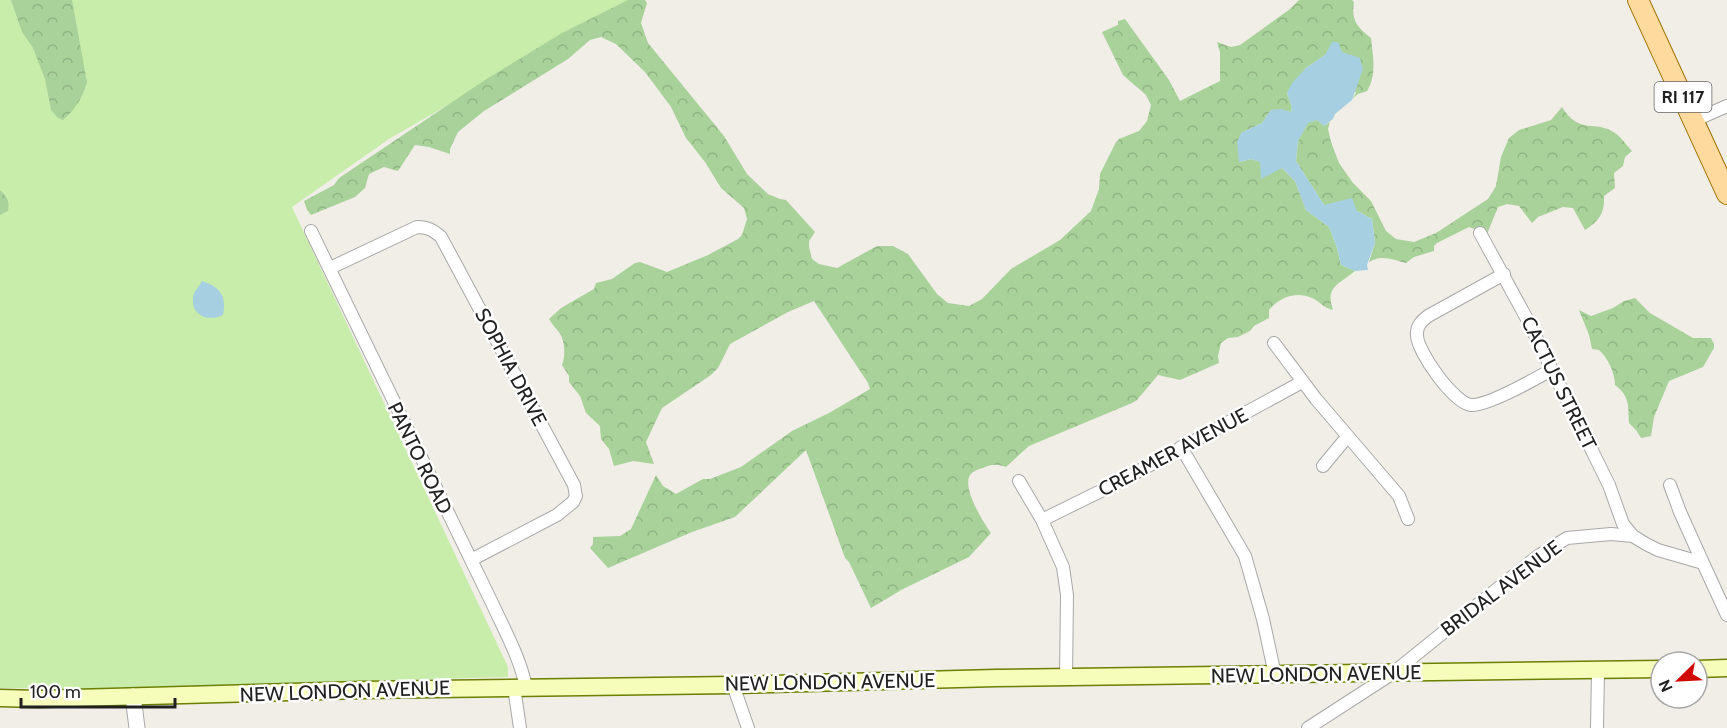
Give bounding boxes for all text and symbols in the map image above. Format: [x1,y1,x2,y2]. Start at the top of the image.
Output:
road number: RI 117 [1654,82,1712,112]
street label: SOPHIA DRIVE [470,304,552,430]
street label: CACTUS STREET [1516,312,1602,454]
street label: PANTO ROAD [383,398,457,518]
street label: CREAMER AVENUE [1094,402,1252,502]
street label: BRIDAL AVENUE [1436,535,1566,641]
north arrow [1649,650,1709,710]
street label: NEW LONDON AVENUE [1211,660,1421,688]
street label: NEW LONDON AVENUE [725,668,935,696]
scale bar [21,671,176,709]
street label: NEW LONDON AVENUE [239,675,451,707]
text: N [1655,677,1677,695]
text: 100 m [30,681,81,703]

